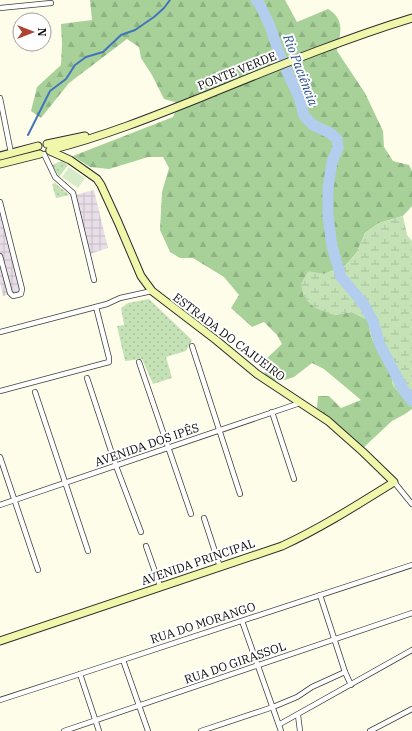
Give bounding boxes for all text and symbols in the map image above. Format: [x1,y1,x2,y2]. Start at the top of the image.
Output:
north arrow [12,12,52,52]
text: N [35,28,49,37]
water label: Rio Paciência [279,31,322,108]
street label: PONTE VERDE [195,48,278,93]
street label: ESTRADA DO CAJUEIRO [170,289,288,384]
street label: AVENIDA DOS IPÊS [93,420,201,469]
street label: AVENIDA PRINCIPAL [139,535,257,588]
street label: RUA DO MORANGO [148,598,257,647]
street label: RUA DO GIRASSOL [182,638,288,687]

